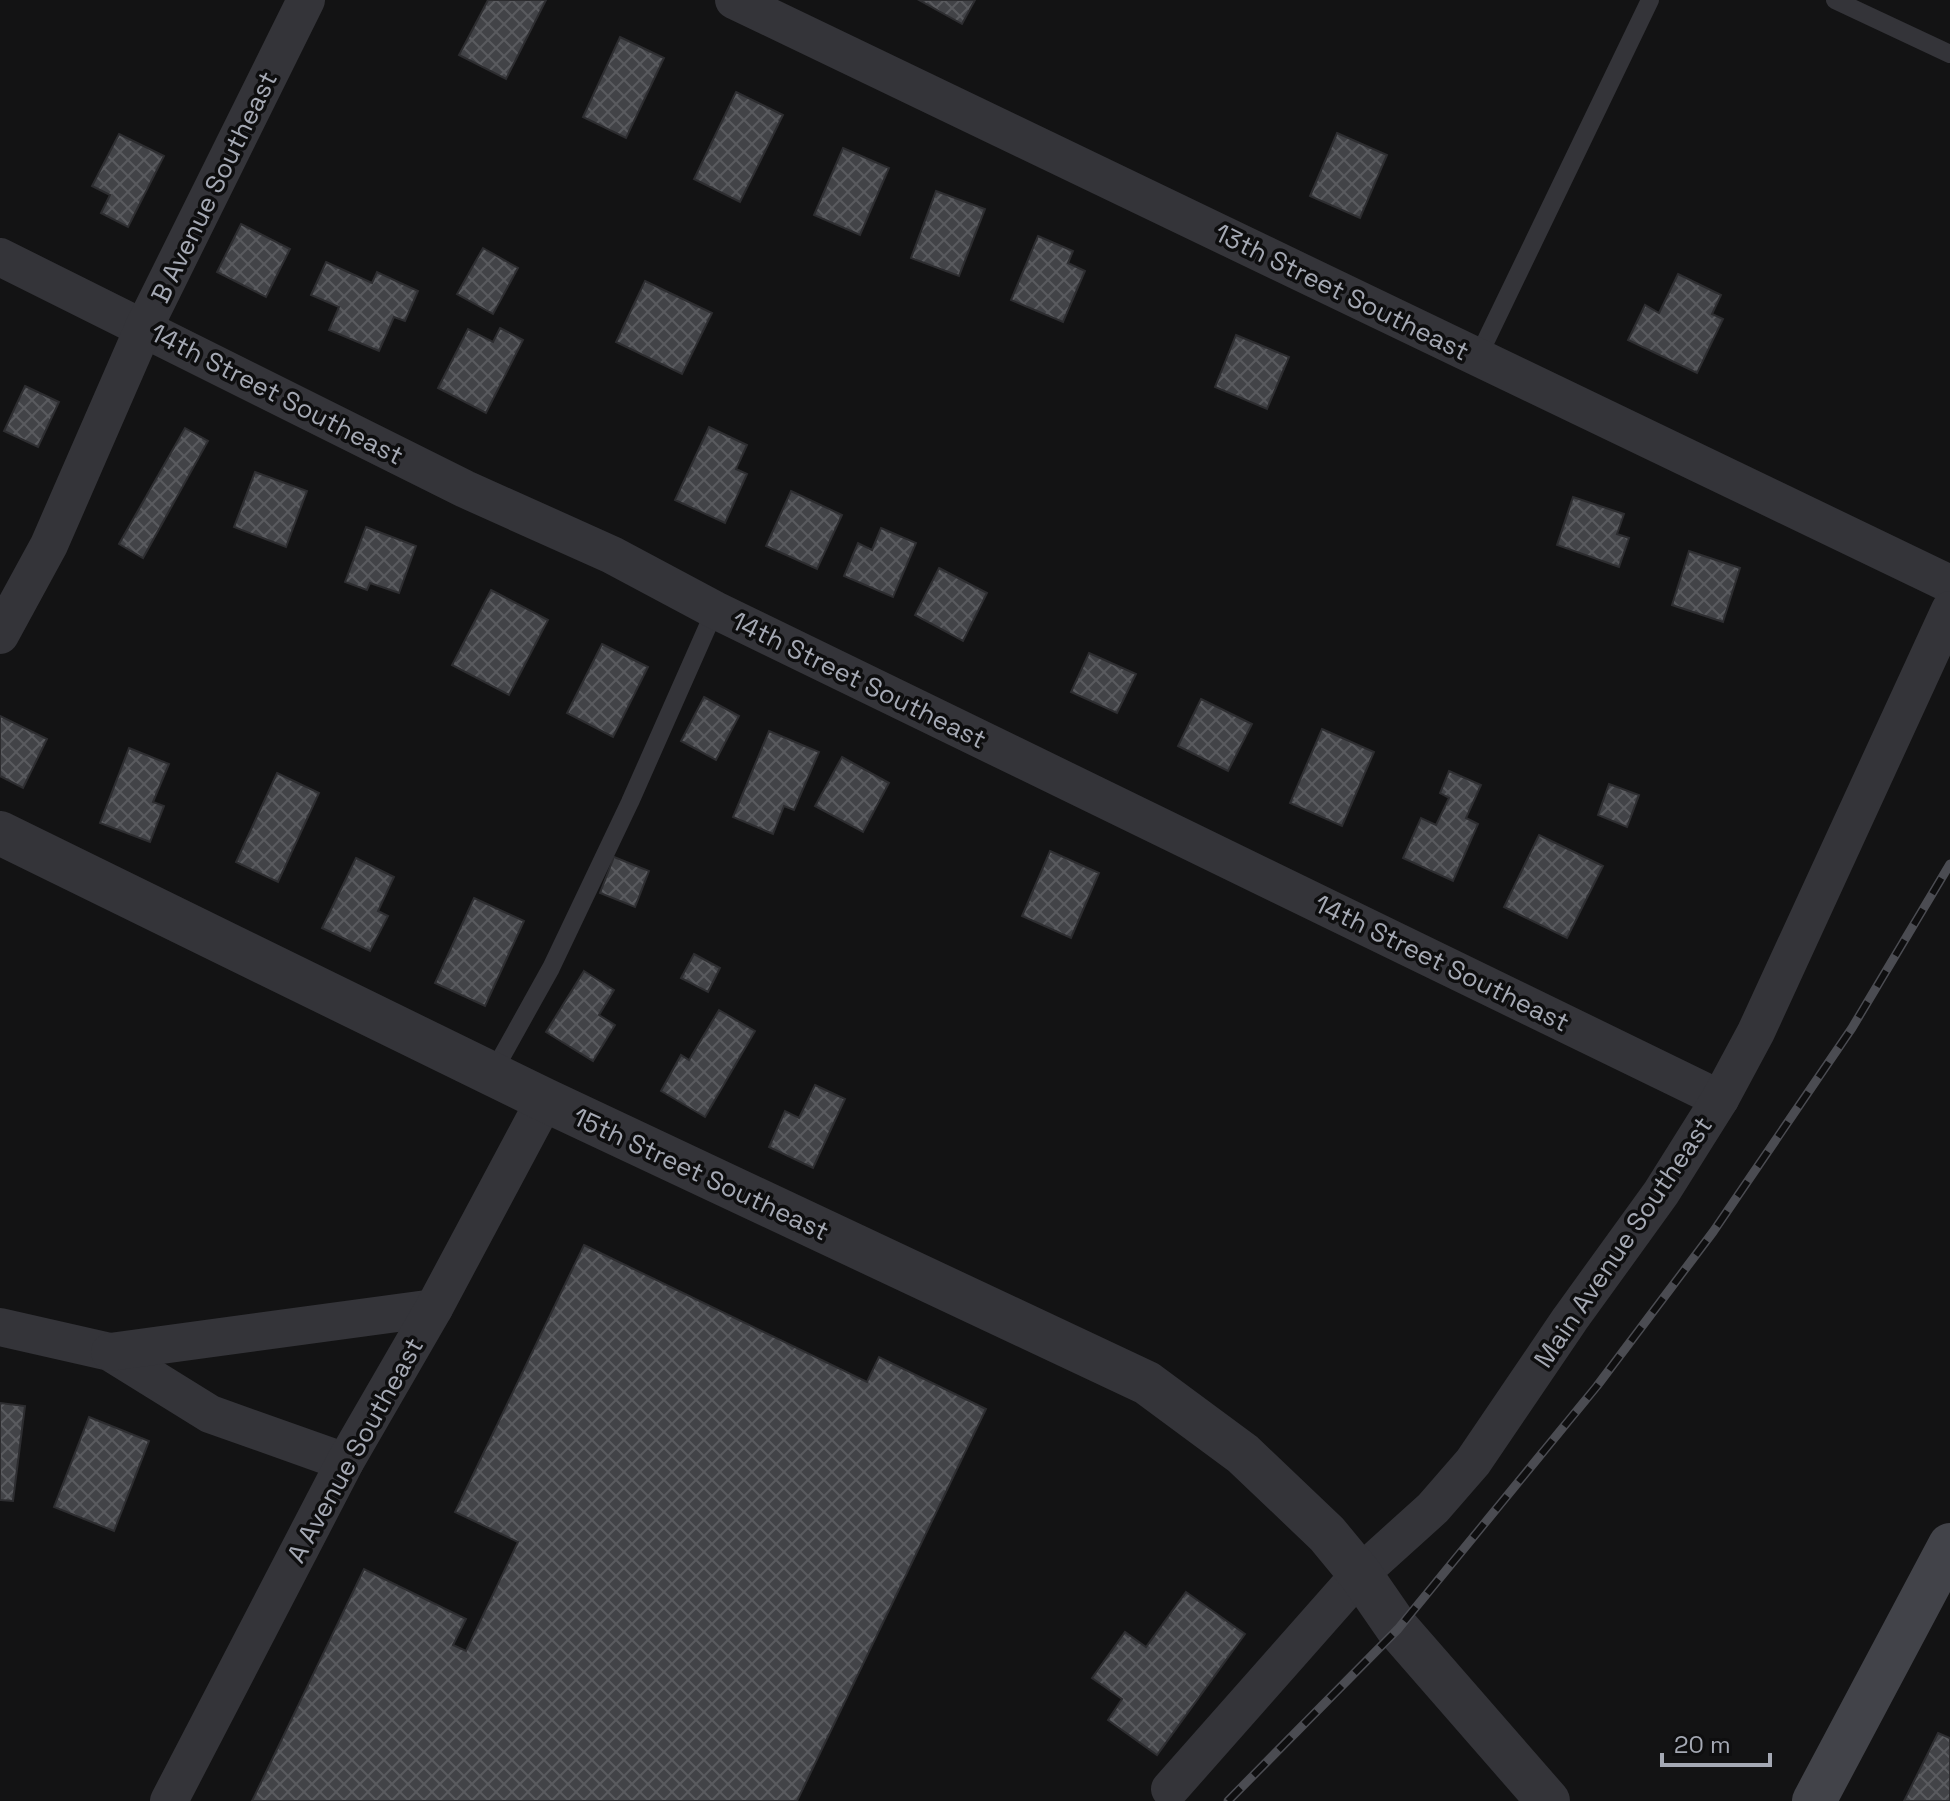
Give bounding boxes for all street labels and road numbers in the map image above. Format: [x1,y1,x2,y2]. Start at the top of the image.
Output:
street label: B Avenue Southeast [143,66,285,308]
street label: 13th Street Southeast [1209,216,1475,368]
street label: 14th Street Southeast [145,315,409,473]
street label: 14th Street Southeast [726,604,992,756]
street label: 14th Street Southeast [1309,887,1575,1039]
street label: 15th Street Southeast [568,1100,834,1248]
street label: Main Avenue Southeast [1526,1110,1720,1374]
street label: A Avenue Southeast [279,1331,431,1569]

